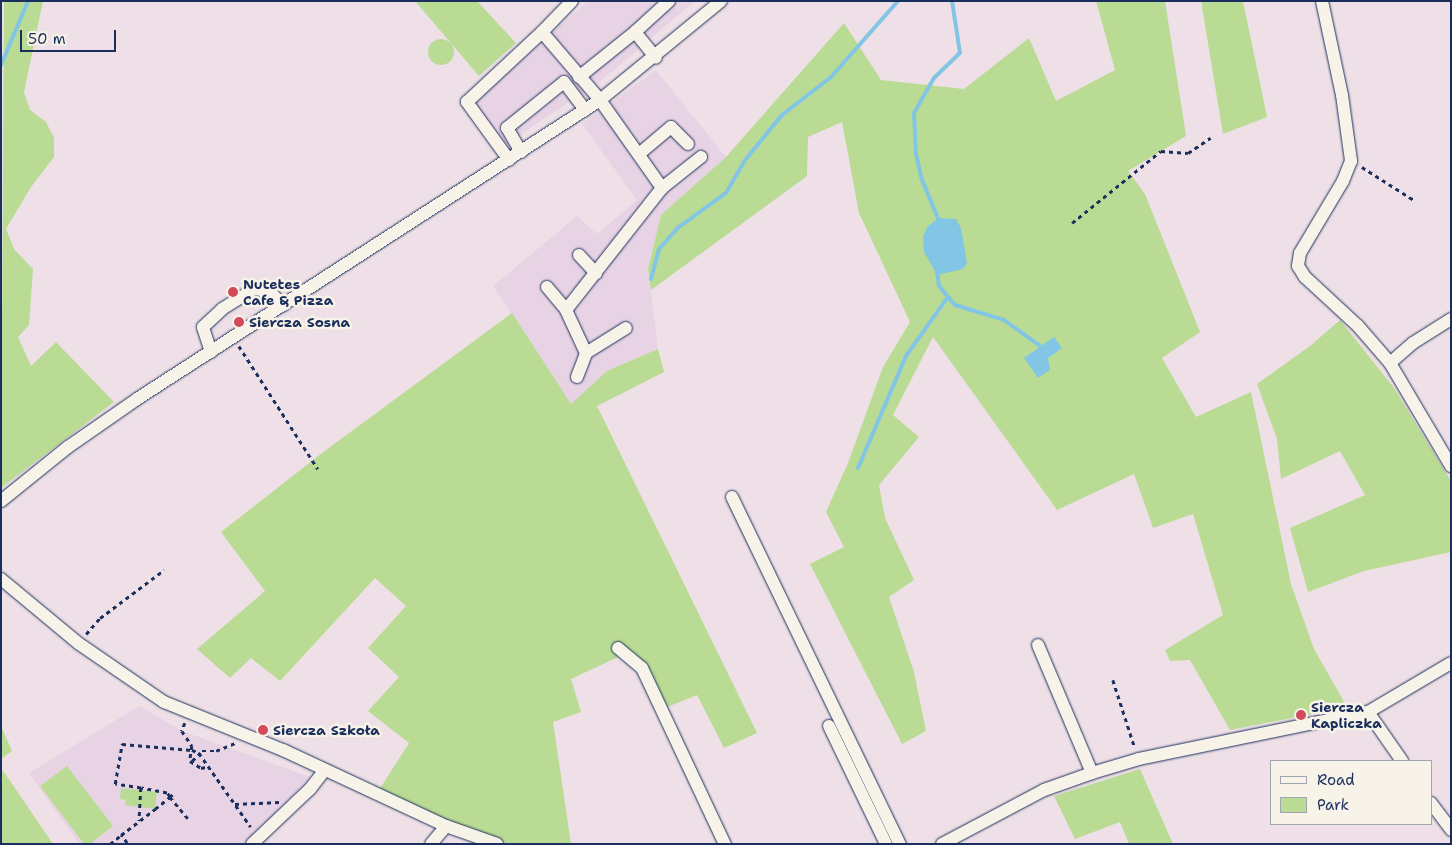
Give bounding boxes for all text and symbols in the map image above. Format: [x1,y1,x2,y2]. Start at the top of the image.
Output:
scale bar [22,20,119,52]
text: 50 m [28,29,66,49]
place label: Nutetes Cafe & Pizza [243,276,333,308]
marker: Nutetes Cafe & Pizza [227,286,239,298]
place label: Siercza Sosna [249,314,350,330]
marker: Siercza Sosna [233,316,245,328]
place label: Siercza Kapliczka [1311,699,1382,732]
marker: Siercza Kapliczka [1295,709,1307,721]
place label: Siercza Szkoła [273,722,380,738]
marker: Siercza Szkoła [257,724,269,736]
legend [1270,760,1432,825]
text: Road [1317,770,1355,790]
text: Park [1317,795,1349,815]

